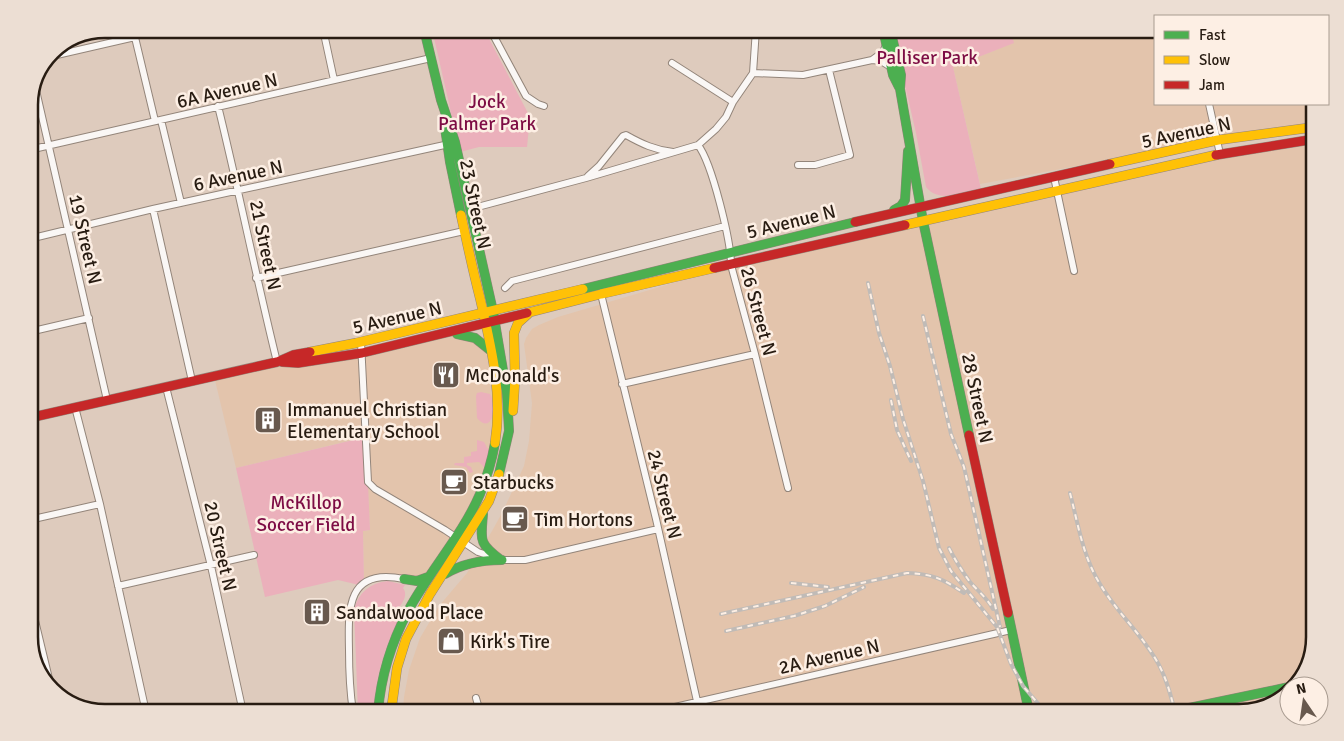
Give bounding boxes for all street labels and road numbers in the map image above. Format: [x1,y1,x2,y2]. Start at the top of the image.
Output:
street label: 6A Avenue N [175,68,280,114]
street label: 5 Avenue N [1139,112,1233,154]
street label: 6 Avenue N [191,155,285,197]
street label: 23 Street N [454,157,496,251]
street label: 19 Street N [63,192,107,286]
street label: 21 Street N [244,198,286,292]
street label: 5 Avenue N [744,199,838,245]
street label: 26 Street N [735,264,781,358]
street label: 5 Avenue N [350,296,444,340]
street label: 28 Street N [956,351,998,445]
street label: 24 Street N [641,447,687,541]
street label: 20 Street N [198,499,242,593]
street label: 2A Avenue N [777,634,882,680]

